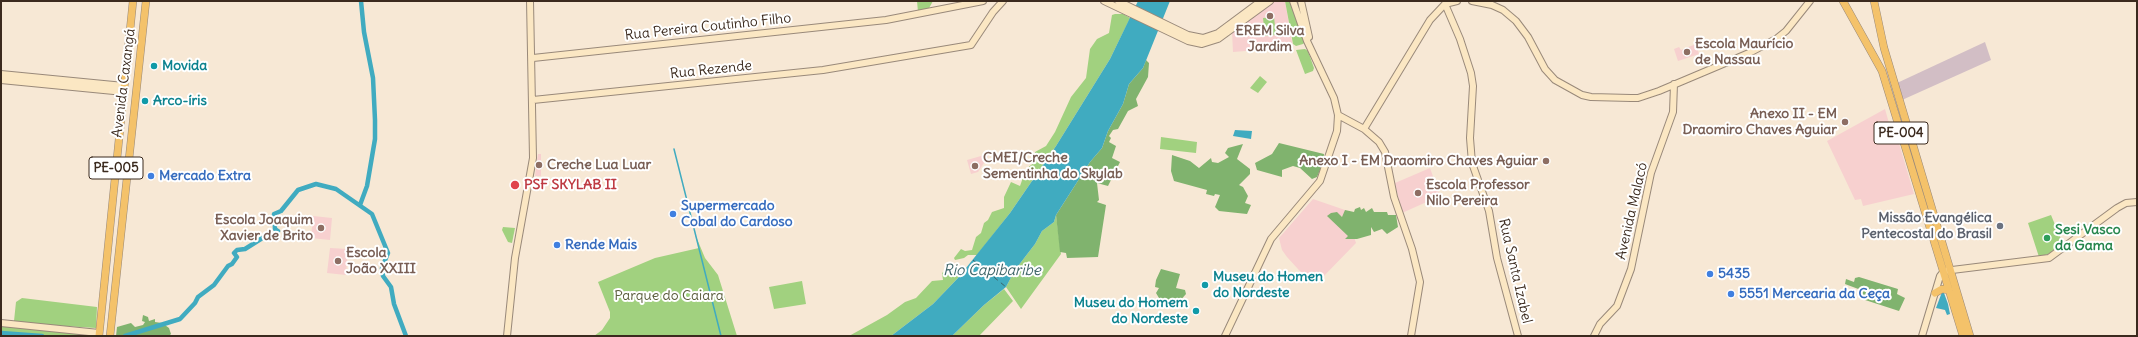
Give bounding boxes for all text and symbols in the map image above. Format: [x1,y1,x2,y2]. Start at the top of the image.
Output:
street label: Rua Pereira Coutinho Filho [624,10,792,44]
marker: EREM Silva Jardim [1265,11,1275,21]
place label: EREM Silva Jardim [1236,23,1304,56]
street label: Avenida Caxangá [109,28,139,138]
place label: Escola Maurício de Nassau [1695,36,1793,68]
marker: Escola Maurício de Nassau [1682,47,1692,57]
street label: Rua Rezende [669,57,753,83]
place label: Movida [162,58,207,74]
marker: Movida [149,61,159,71]
place label: Arco-íris [153,93,207,109]
marker: Arco-íris [140,96,150,106]
place label: Anexo II - EM Draomiro Chaves Aguiar [1682,106,1837,138]
marker: Anexo II - EM Draomiro Chaves Aguiar [1840,117,1850,127]
road number: PE-004 [1874,122,1928,144]
place label: CMEI/Creche Sementinha do Skylab [983,150,1123,182]
place label: Anexo I - EM Draomiro Chaves Aguiar [1299,153,1538,169]
marker: Anexo I - EM Draomiro Chaves Aguiar [1541,156,1551,166]
road number: PE-005 [89,157,143,179]
place label: Creche Lua Luar [547,157,651,173]
marker: Creche Lua Luar [534,160,544,170]
marker: CMEI/Creche Sementinha do Skylab [970,161,980,171]
street label: Avenida Malacó [1613,161,1651,261]
place label: Mercado Extra [159,168,251,184]
marker: Mercado Extra [146,171,156,181]
place label: PSF SKYLAB II [524,177,617,193]
place label: Escola Professor Nilo Pereira [1426,177,1530,210]
marker: PSF SKYLAB II [509,179,521,191]
marker: Escola Professor Nilo Pereira [1413,188,1423,198]
place label: Supermercado Cobal do Cardoso [681,198,793,230]
marker: Supermercado Cobal do Cardoso [668,209,678,219]
place label: Missão Evangélica Pentecostal do Brasil [1861,210,1992,242]
place label: Escola Joaquim Xavier de Brito [215,212,313,244]
street label: Rua Santa Izabel [1495,217,1535,325]
marker: Missão Evangélica Pentecostal do Brasil [1995,221,2005,231]
place label: Sesi Vasco da Gama [2055,222,2121,254]
marker: Escola Joaquim Xavier de Brito [316,223,326,233]
marker: Sesi Vasco da Gama [2042,233,2052,243]
place label: Rende Mais [565,237,637,253]
marker: Rende Mais [552,240,562,250]
place label: Escola João XXIII [346,245,416,278]
marker: Escola João XXIII [333,256,343,266]
water label: Rio Capibaribe [943,262,1041,280]
place label: 5435 [1718,266,1750,282]
place label: Museu do Homen do Nordeste [1213,269,1323,302]
marker: 5435 [1705,269,1715,279]
marker: Museu do Homen do Nordeste [1200,280,1210,290]
place label: 5551 Mercearia da Ceça [1739,286,1890,302]
park label: Parque do Caiara [614,288,724,304]
marker: 5551 Mercearia da Ceça [1726,289,1736,299]
place label: Museu do Homem do Nordeste [1074,295,1188,328]
marker: Museu do Homem do Nordeste [1191,306,1201,316]

